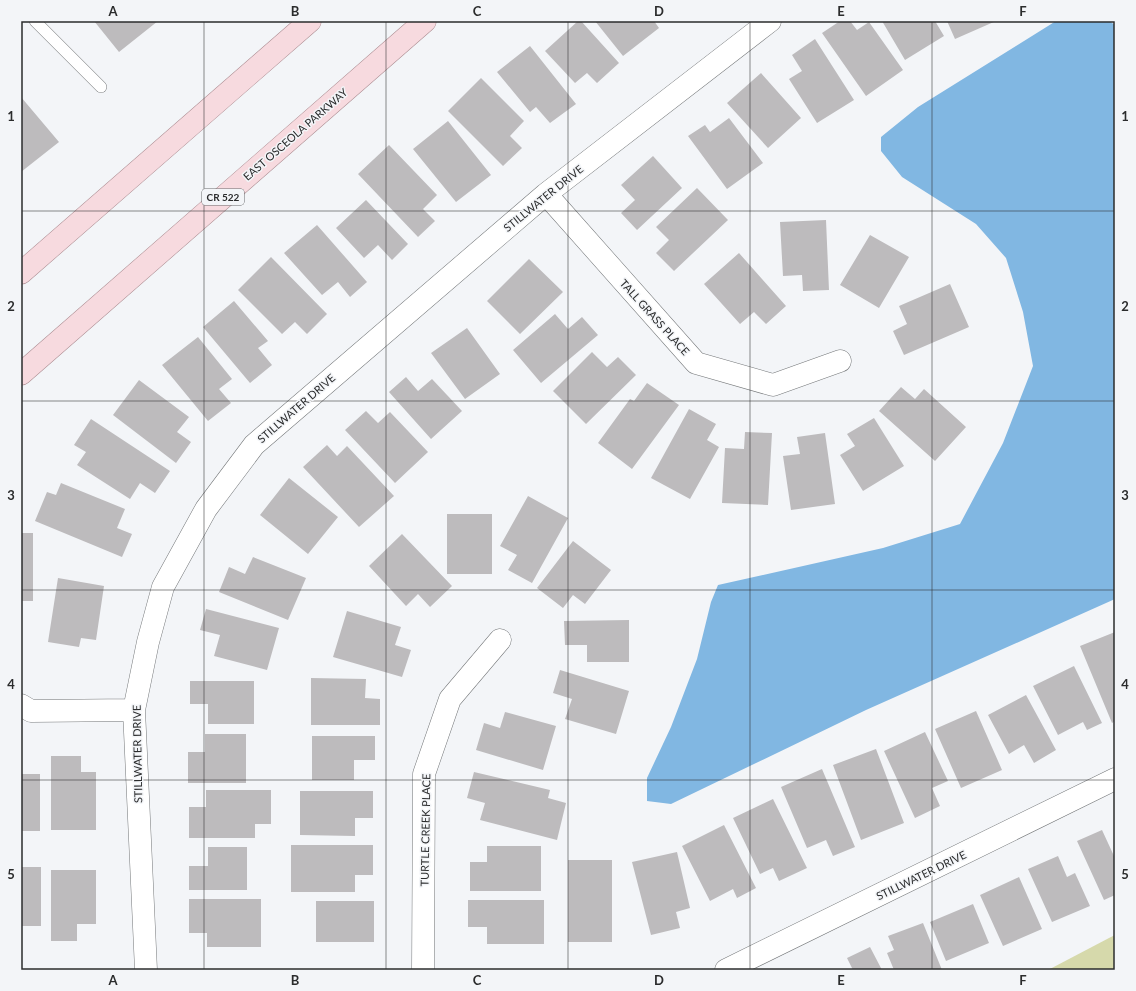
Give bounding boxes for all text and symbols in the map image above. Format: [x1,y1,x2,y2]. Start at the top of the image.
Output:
text: A [107,3,118,19]
text: B [291,3,300,19]
text: C [473,3,482,19]
text: D [654,3,664,19]
text: E [837,3,845,19]
text: F [1019,3,1027,19]
street label: EAST OSCEOLA PARKWAY [240,85,350,183]
text: 1 [7,108,15,124]
text: 1 [1121,108,1129,124]
street label: STILLWATER DRIVE [501,162,585,234]
road number: CR 522 [202,189,244,205]
street label: TALL GRASS PLACE [618,277,692,357]
text: 2 [7,298,15,314]
text: 2 [1121,298,1129,314]
street label: STILLWATER DRIVE [255,371,337,445]
text: 3 [7,487,15,503]
text: 3 [1121,487,1129,503]
text: 4 [7,676,15,692]
text: 4 [1121,676,1129,692]
street label: STILLWATER DRIVE [130,705,144,803]
street label: TURTLE CREEK PLACE [418,774,432,886]
street label: STILLWATER DRIVE [874,848,968,902]
text: 5 [7,866,15,882]
text: 5 [1121,866,1129,882]
text: A [107,972,118,988]
text: B [291,972,300,988]
text: C [473,972,482,988]
text: D [654,972,664,988]
text: E [837,972,845,988]
text: F [1019,972,1027,988]

